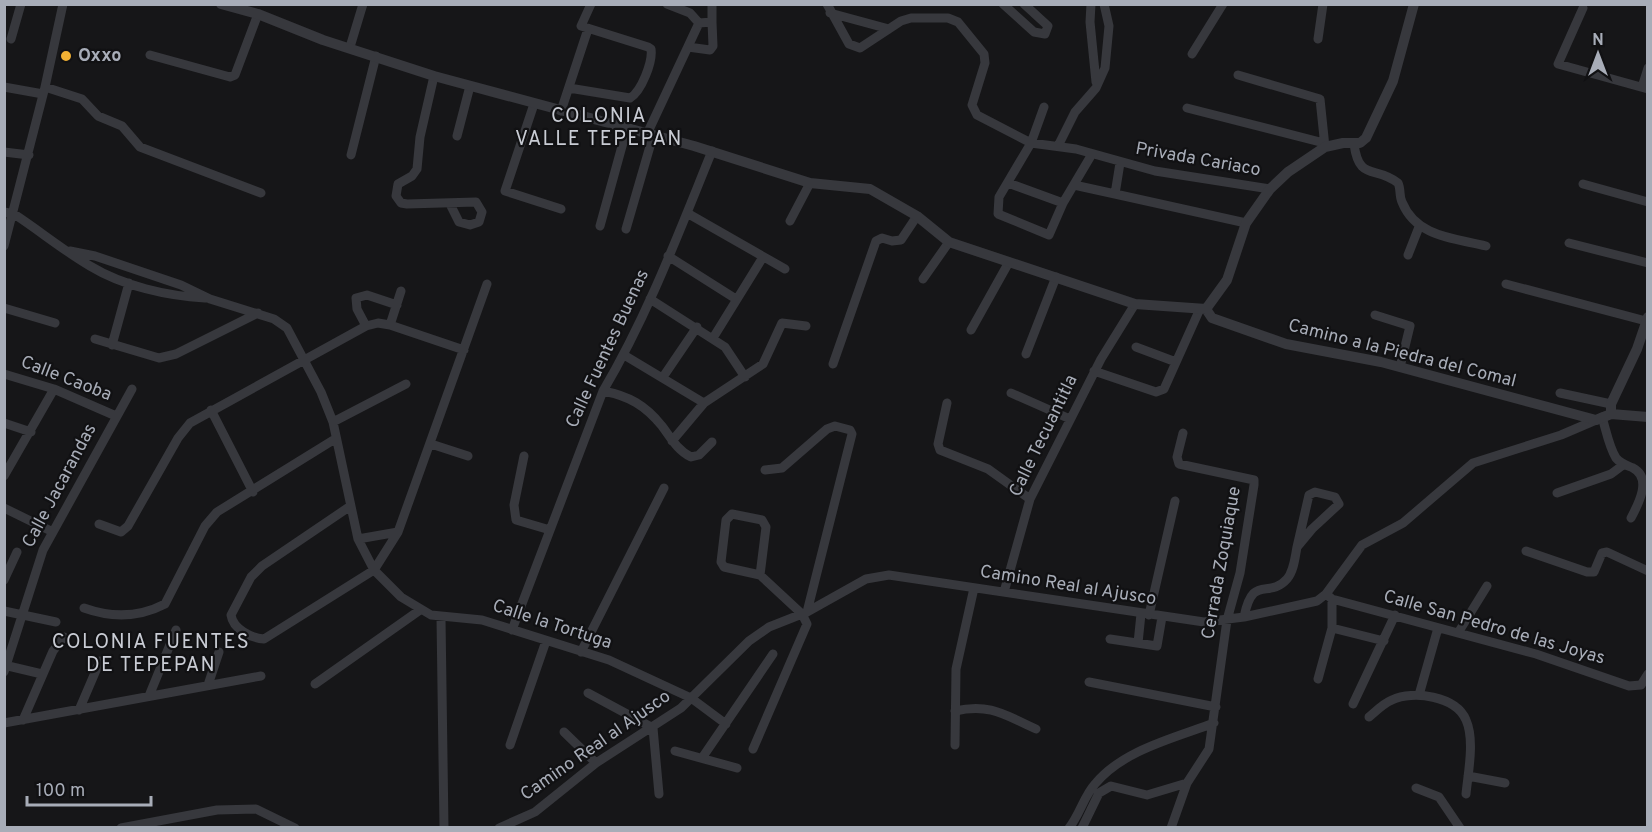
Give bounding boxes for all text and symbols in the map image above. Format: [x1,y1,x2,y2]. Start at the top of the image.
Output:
north arrow [1568,24,1628,84]
text: N [1592,31,1604,51]
place label: Oxxo [78,45,121,68]
marker: Oxxo [59,49,73,63]
district label: COLONIA VALLE TEPEPAN [515,104,683,153]
street label: Privada Cariaco [1133,138,1263,182]
street label: Calle Fuentes Buenas [561,266,655,432]
street label: Camino a la Piedra del Comal [1286,315,1518,393]
street label: Calle Caoba [17,351,115,407]
street label: Calle Tecuantitla [1005,371,1083,501]
street label: Calle Jacarandas [18,420,102,552]
street label: Cerrada Zoquiaque [1197,485,1247,641]
street label: Camino Real al Ajusco [978,561,1158,611]
street label: Calle San Pedro de las Joyas [1381,585,1607,671]
street label: Calle la Tortuga [489,595,615,655]
district label: COLONIA FUENTES DE TEPEPAN [52,630,250,679]
street label: Camino Real al Ajusco [516,685,676,807]
scale bar [27,769,152,807]
text: 100 m [36,780,85,803]

